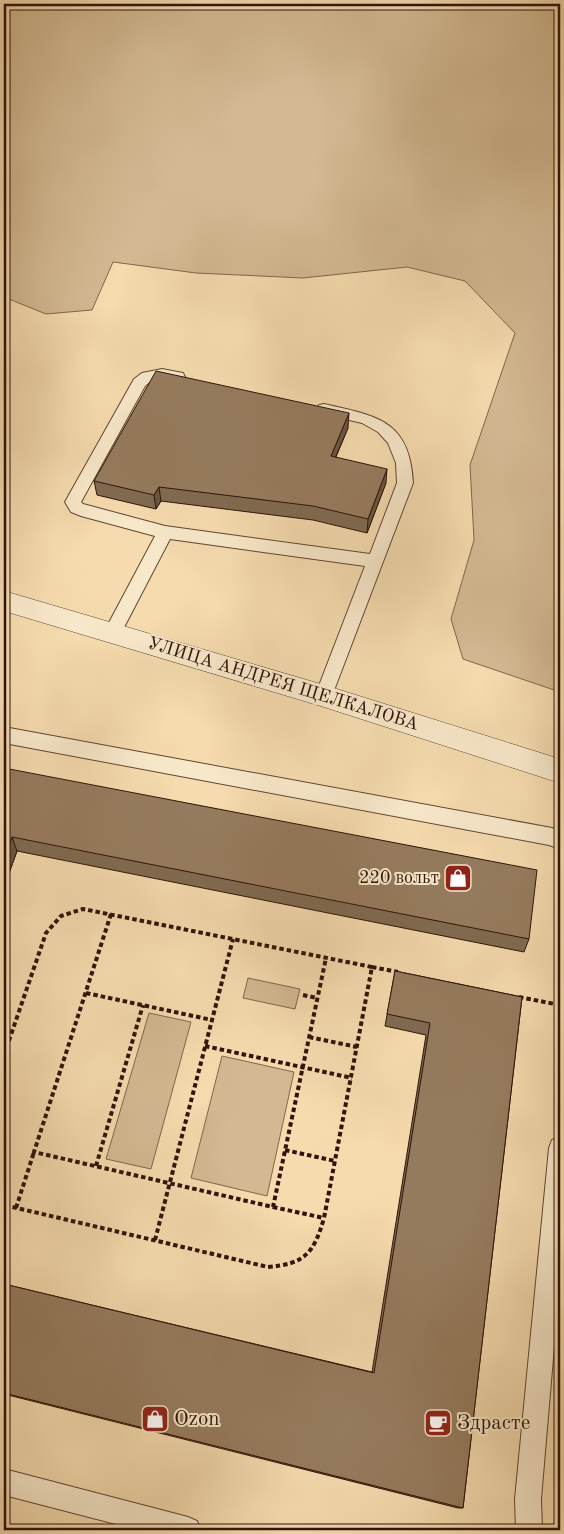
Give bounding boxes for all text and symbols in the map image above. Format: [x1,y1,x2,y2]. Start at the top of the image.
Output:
street label: УЛИЦА АНДРЕЯ ЩЕЛКАЛОВА [145,634,421,734]
shop icon: 220 вольт [443,863,473,893]
place label: 220 вольт [359,869,439,887]
shop icon: Ozon [140,1404,170,1434]
cafe icon: Здрасте [423,1408,453,1438]
place label: Ozon [174,1409,220,1430]
place label: Здрасте [457,1413,530,1434]

